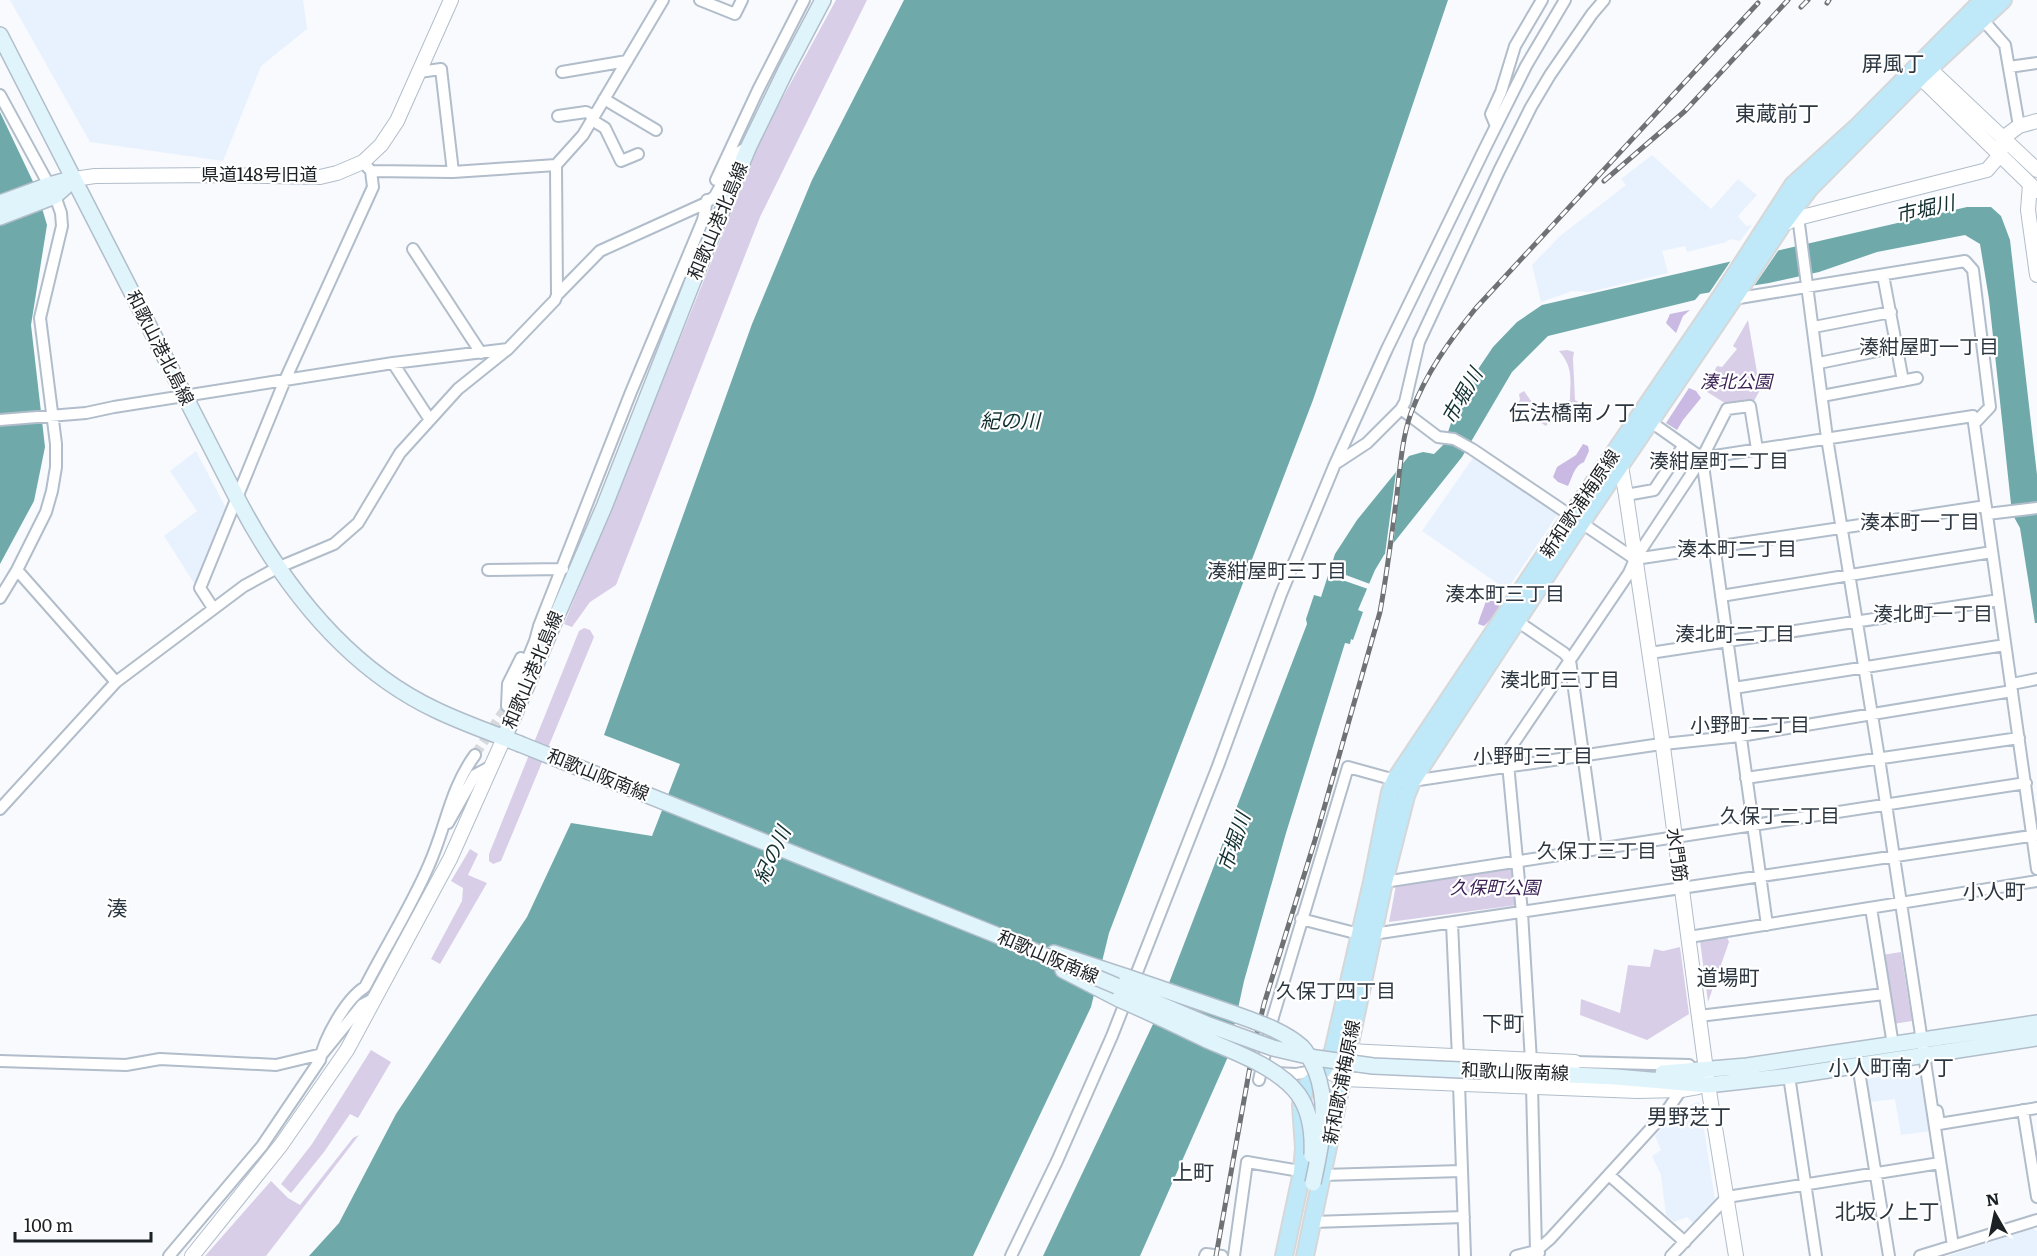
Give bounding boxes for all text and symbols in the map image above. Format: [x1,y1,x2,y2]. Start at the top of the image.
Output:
district label: 屏風丁 [1862,46,1925,77]
district label: 東蔵前丁 [1735,96,1819,127]
street label: 和歌山港北島線 [680,157,754,284]
street label: 県道148号旧道 [201,160,317,187]
water label: 市堀川 [1892,185,1959,228]
street label: 和歌山港北島線 [121,285,202,410]
district label: 湊紺屋町一丁目 [1859,330,1999,360]
water label: 市堀川 [1432,360,1489,428]
park label: 湊北公園 [1700,367,1775,394]
district label: 伝法橋南ノ丁 [1509,395,1635,426]
water label: 紀の川 [980,404,1042,434]
street label: 新和歌浦梅原線 [1532,443,1625,563]
district label: 湊紺屋町二丁目 [1649,444,1789,474]
district label: 湊本町一丁目 [1860,505,1980,535]
district label: 湊本町二丁目 [1677,532,1797,562]
district label: 湊紺屋町三丁目 [1207,554,1347,584]
district label: 湊本町三丁目 [1445,577,1565,607]
district label: 湊北町一丁目 [1873,597,1993,627]
street label: 和歌山港北島線 [495,606,569,733]
district label: 湊北町二丁目 [1675,617,1795,647]
district label: 湊北町三丁目 [1500,663,1620,693]
district label: 小野町二丁目 [1690,708,1810,738]
district label: 小野町三丁目 [1473,739,1593,769]
street label: 和歌山阪南線 [543,741,654,806]
district label: 久保丁二丁目 [1720,799,1840,829]
water label: 市堀川 [1208,806,1257,875]
water label: 紀の川 [744,819,797,888]
street label: 水門筋 [1661,826,1696,883]
district label: 久保丁三丁目 [1537,834,1657,864]
park label: 久保町公園 [1450,873,1543,900]
district label: 小人町 [1963,874,2026,905]
district label: 湊 [107,891,128,922]
street label: 和歌山阪南線 [994,922,1104,989]
district label: 道場町 [1697,960,1760,991]
district label: 久保丁四丁目 [1276,974,1396,1004]
district label: 下町 [1482,1006,1524,1037]
street label: 新和歌浦梅原線 [1315,1017,1366,1146]
district label: 小人町南ノ丁 [1828,1050,1954,1081]
street label: 和歌山阪南線 [1461,1055,1569,1086]
district label: 男野芝丁 [1647,1099,1731,1130]
district label: 上町 [1172,1155,1214,1186]
north arrow [1965,1184,2025,1244]
text: N [1984,1185,2001,1211]
district label: 北坂ノ上丁 [1835,1194,1940,1225]
scale bar [15,1205,152,1243]
text: 100 m [24,1211,73,1238]

